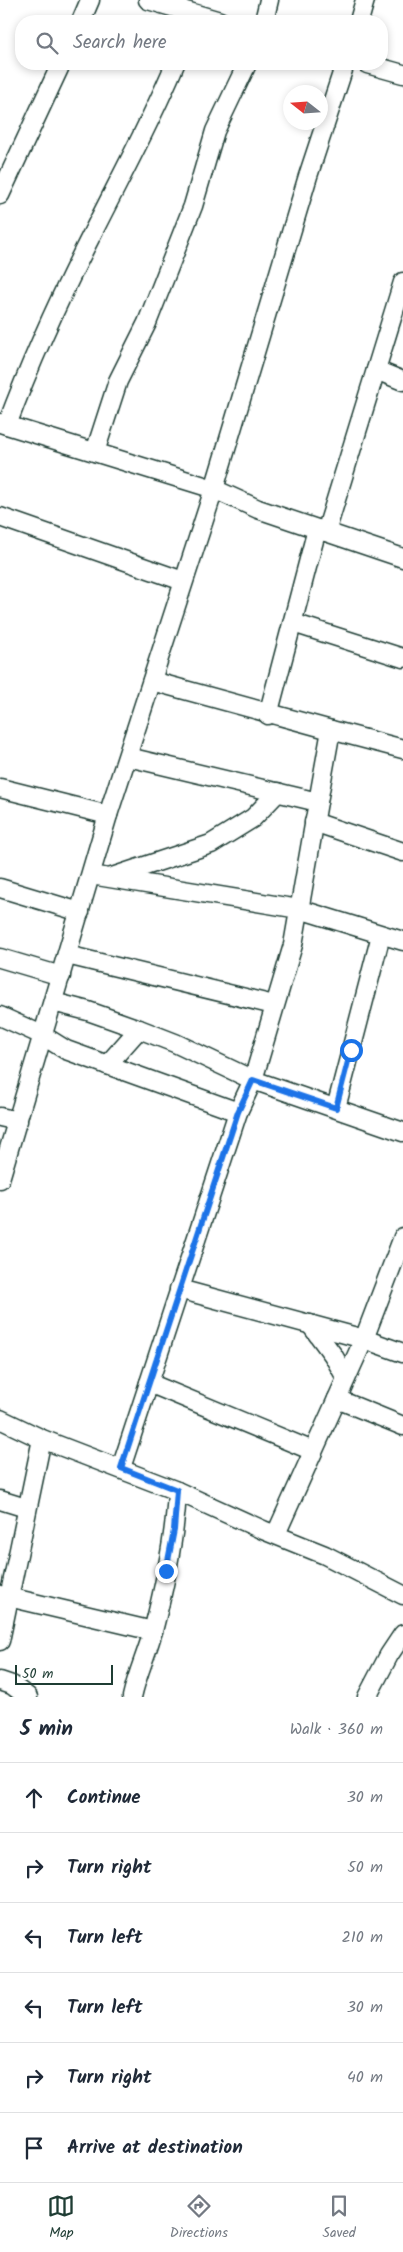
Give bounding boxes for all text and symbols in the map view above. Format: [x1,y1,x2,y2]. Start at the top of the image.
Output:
search box [15,15,388,70]
text: Search here [73,28,167,58]
icon: search [33,29,61,57]
north arrow [283,85,328,130]
route start [340,1039,363,1062]
route end [155,1560,178,1583]
scale bar [15,1662,112,1685]
text: 50 m [22,1663,53,1685]
text: 5 min [20,1713,73,1746]
text: Walk · 360 m [290,1717,383,1742]
text: Continue [67,1783,140,1813]
icon: ahead [20,1784,48,1812]
text: 30 m [347,1785,383,1810]
text: Turn right [67,1853,152,1883]
icon: right [20,1854,48,1882]
text: 50 m [347,1855,383,1880]
text: Turn left [67,1923,142,1953]
icon: left [20,1924,48,1952]
text: 210 m [342,1925,383,1950]
text: Turn left [67,1993,142,2023]
icon: left [20,1994,48,2022]
text: 30 m [347,1995,383,2020]
text: Turn right [67,2063,152,2093]
icon: right [20,2064,48,2092]
text: 40 m [347,2065,383,2090]
text: Arrive at destination [67,2133,243,2163]
icon: arrive [20,2134,48,2162]
tab: Map [47,2192,75,2244]
tab: Directions [170,2192,228,2244]
tab: Saved [322,2192,356,2244]

